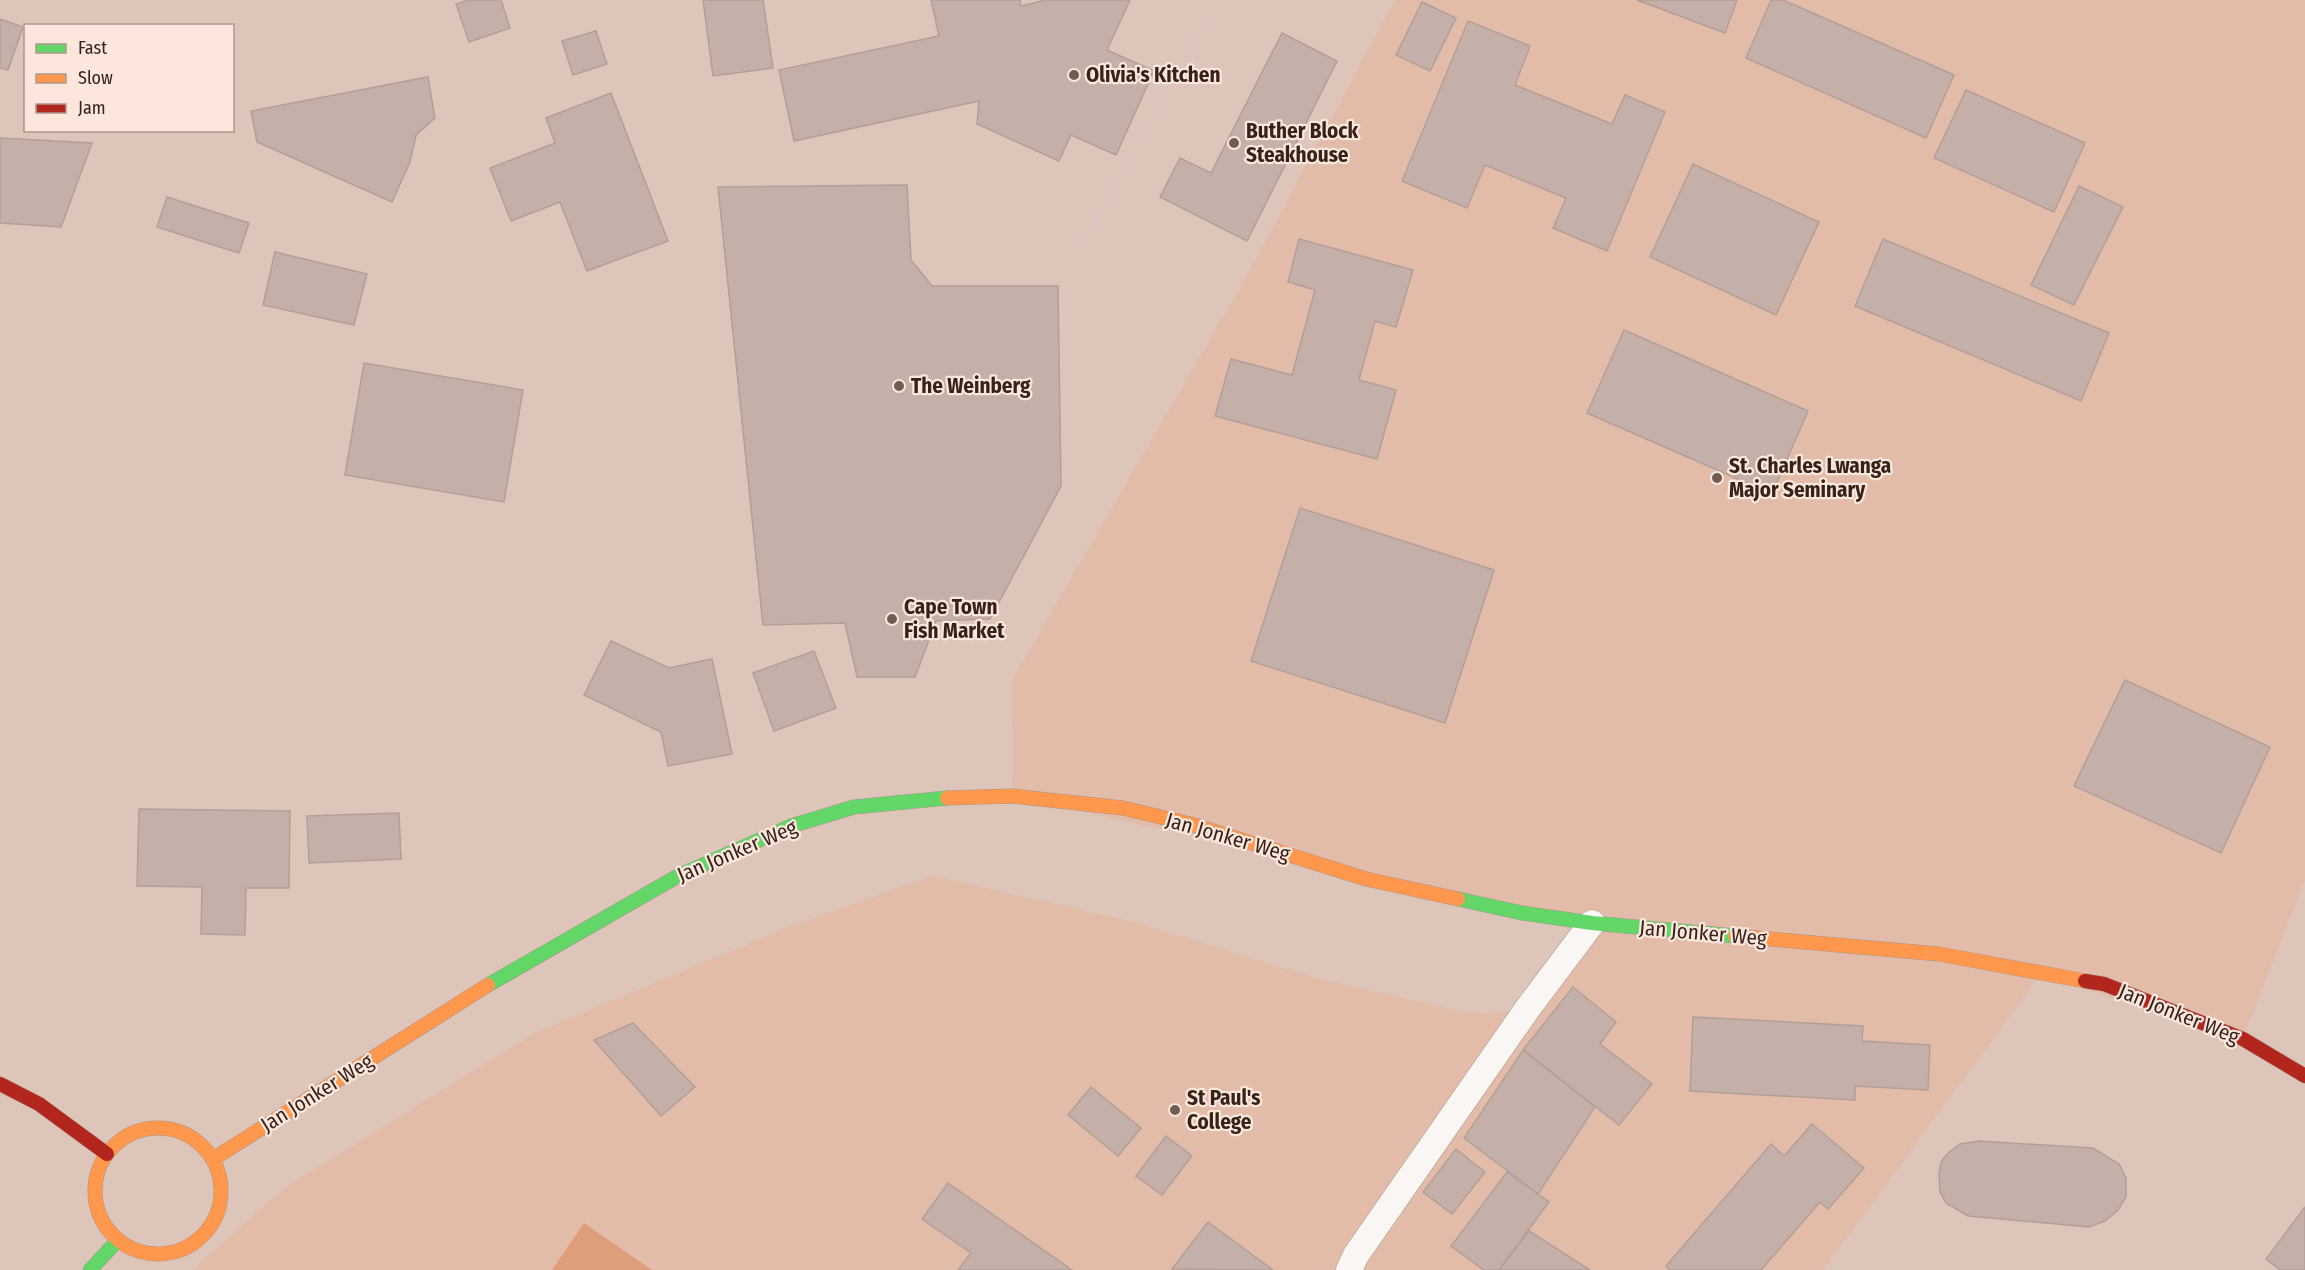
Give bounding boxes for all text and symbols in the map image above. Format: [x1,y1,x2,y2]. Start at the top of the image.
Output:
legend [24,24,234,132]
text: Fast [78,37,107,59]
place label: Olivia's Kitchen [1086,62,1220,88]
text: Slow [78,67,113,89]
marker: Olivia's Kitchen [1067,68,1081,82]
text: Jam [78,97,106,119]
place label: Buther Block Steakhouse [1246,118,1358,168]
marker: Buther Block Steakhouse [1227,136,1241,150]
place label: The Weinberg [911,373,1031,399]
marker: The Weinberg [892,379,906,393]
place label: St. Charles Lwanga Major Seminary [1729,453,1891,503]
marker: St. Charles Lwanga Major Seminary [1710,471,1724,485]
place label: Cape Town Fish Market [904,594,1005,644]
marker: Cape Town Fish Market [885,612,899,626]
street label: Jan Jonker Weg [1163,807,1293,867]
street label: Jan Jonker Weg [673,814,801,888]
street label: Jan Jonker Weg [1638,914,1768,952]
street label: Jan Jonker Weg [2115,978,2243,1050]
street label: Jan Jonker Weg [256,1048,378,1138]
place label: St Paul's College [1187,1085,1261,1135]
marker: St Paul's College [1168,1103,1182,1117]

